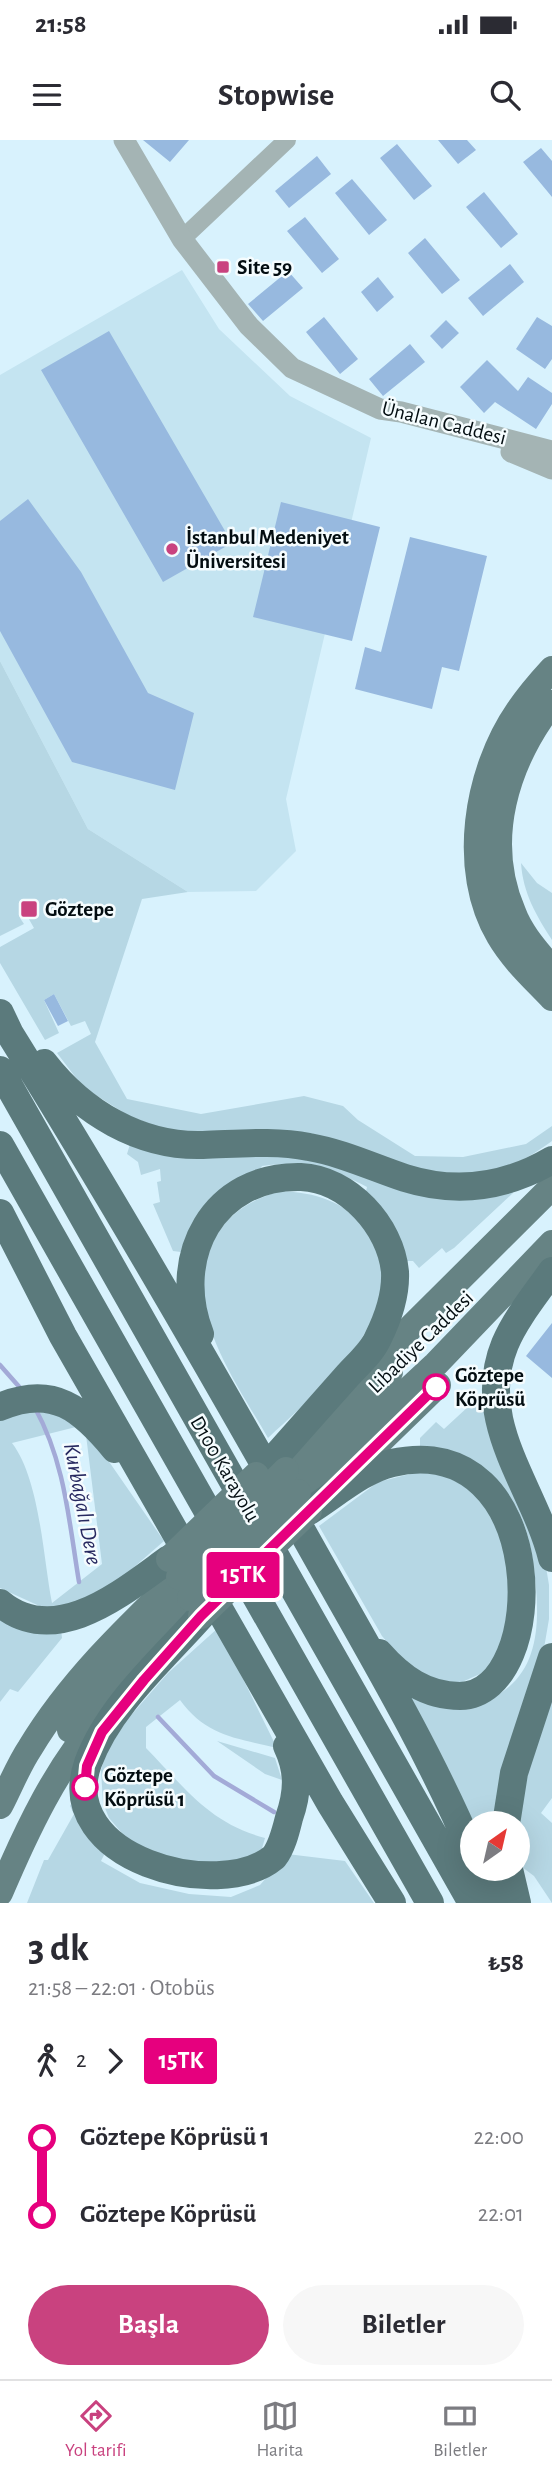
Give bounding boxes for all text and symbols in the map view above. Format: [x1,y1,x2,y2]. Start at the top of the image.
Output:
text: 21:58 [35,11,87,37]
icon: menu [28,76,66,114]
icon: search [486,76,524,114]
text: Stopwise [218,79,334,111]
place label: Site 59 [237,257,292,278]
marker: Site 59 [215,259,231,275]
street label: Ünalan Caddesi [380,396,508,449]
place label: İstanbul Medeniyet Üniversitesi [186,526,349,572]
marker: İstanbul Medeniyet Üniversitesi [164,541,180,557]
marker: Göztepe [19,899,39,919]
place label: Göztepe [45,899,114,920]
street label: Libadiye Caddesi [364,1287,478,1397]
place label: Göztepe Köprüsü [455,1365,525,1410]
marker: Göztepe Köprüsü [423,1374,449,1400]
street label: D100 Karayolu [186,1413,264,1526]
water label: Kurbağalı Dere [59,1441,105,1567]
line badge: 15TK [194,1552,292,1598]
text: 15TK [221,1563,266,1587]
place label: Göztepe Köprüsü 1 [104,1765,185,1810]
marker: Göztepe Köprüsü 1 [72,1774,98,1800]
north arrow [460,1811,530,1881]
map controls [460,1811,530,1881]
text: 3 dk [28,1930,89,1968]
text: ₺58 [488,1949,524,1975]
text: 21:58 – 22:01 · Otobüs [28,1977,215,2000]
icon: walk [28,2042,66,2080]
icon: forward [96,2042,134,2080]
text: 2 [76,2049,86,2072]
text: 15TK [158,2049,203,2073]
text: Göztepe Köprüsü 1 [80,2124,270,2150]
text: 22:00 [474,2126,524,2149]
text: Göztepe Köprüsü [80,2201,256,2227]
text: 22:01 [478,2203,524,2226]
button: Başla [28,2285,269,2365]
button: Biletler [283,2285,524,2365]
tab: Yol tarifi [65,2397,127,2462]
tab: Harita [257,2397,303,2462]
tab: Biletler [433,2397,487,2462]

